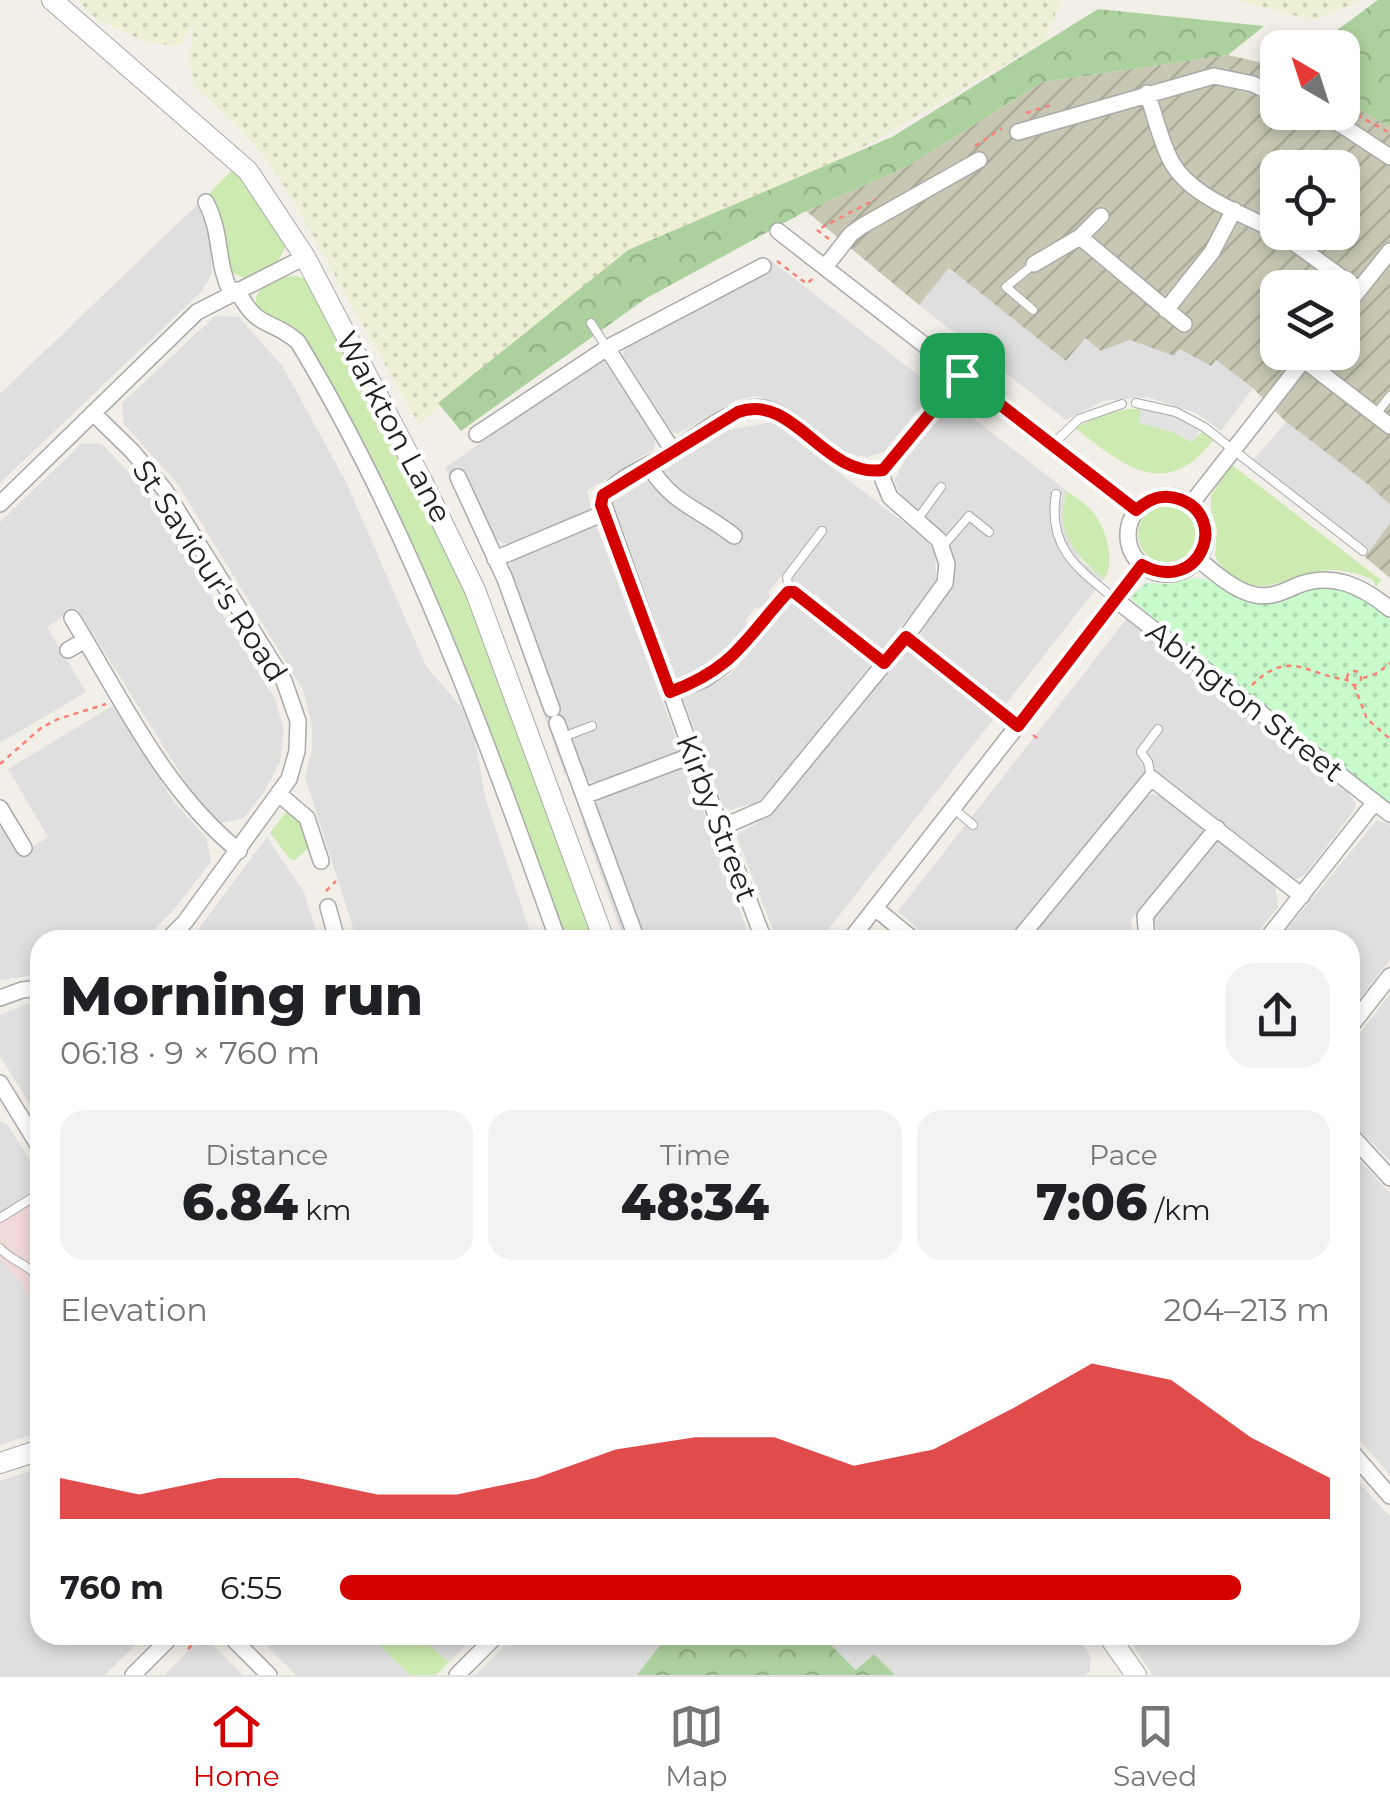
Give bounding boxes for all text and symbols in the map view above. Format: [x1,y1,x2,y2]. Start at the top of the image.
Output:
north arrow [1260,30,1360,130]
map controls [1260,30,1360,370]
button: locate [1260,150,1360,250]
button: layers [1260,270,1360,370]
street label: Warkton Lane [328,325,460,529]
pin [920,333,1005,418]
icon: arrive [935,348,990,403]
street label: St Saviour's Road [125,453,295,689]
street label: Abington Street [1139,613,1351,789]
street label: Kirby Street [668,729,766,907]
text: Morning run [60,962,423,1029]
button: share [1225,963,1330,1068]
text: 06:18 · 9 × 760 m [60,1033,320,1072]
text: Distance [205,1138,328,1172]
text: Time [660,1138,730,1172]
text: Pace [1089,1138,1158,1172]
text: 6.84 [182,1172,298,1233]
text: 48:34 [621,1172,769,1233]
text: 7:06 [1036,1172,1148,1233]
text: km [298,1193,351,1227]
text: /km [1148,1193,1211,1227]
text: Elevation [60,1290,208,1329]
text: 204–213 m [1164,1290,1330,1329]
text: 760 m [60,1568,164,1607]
text: 6:55 [220,1568,282,1607]
tab: Home [193,1699,280,1793]
tab: Map [665,1699,728,1793]
tab: Saved [1113,1699,1197,1793]

